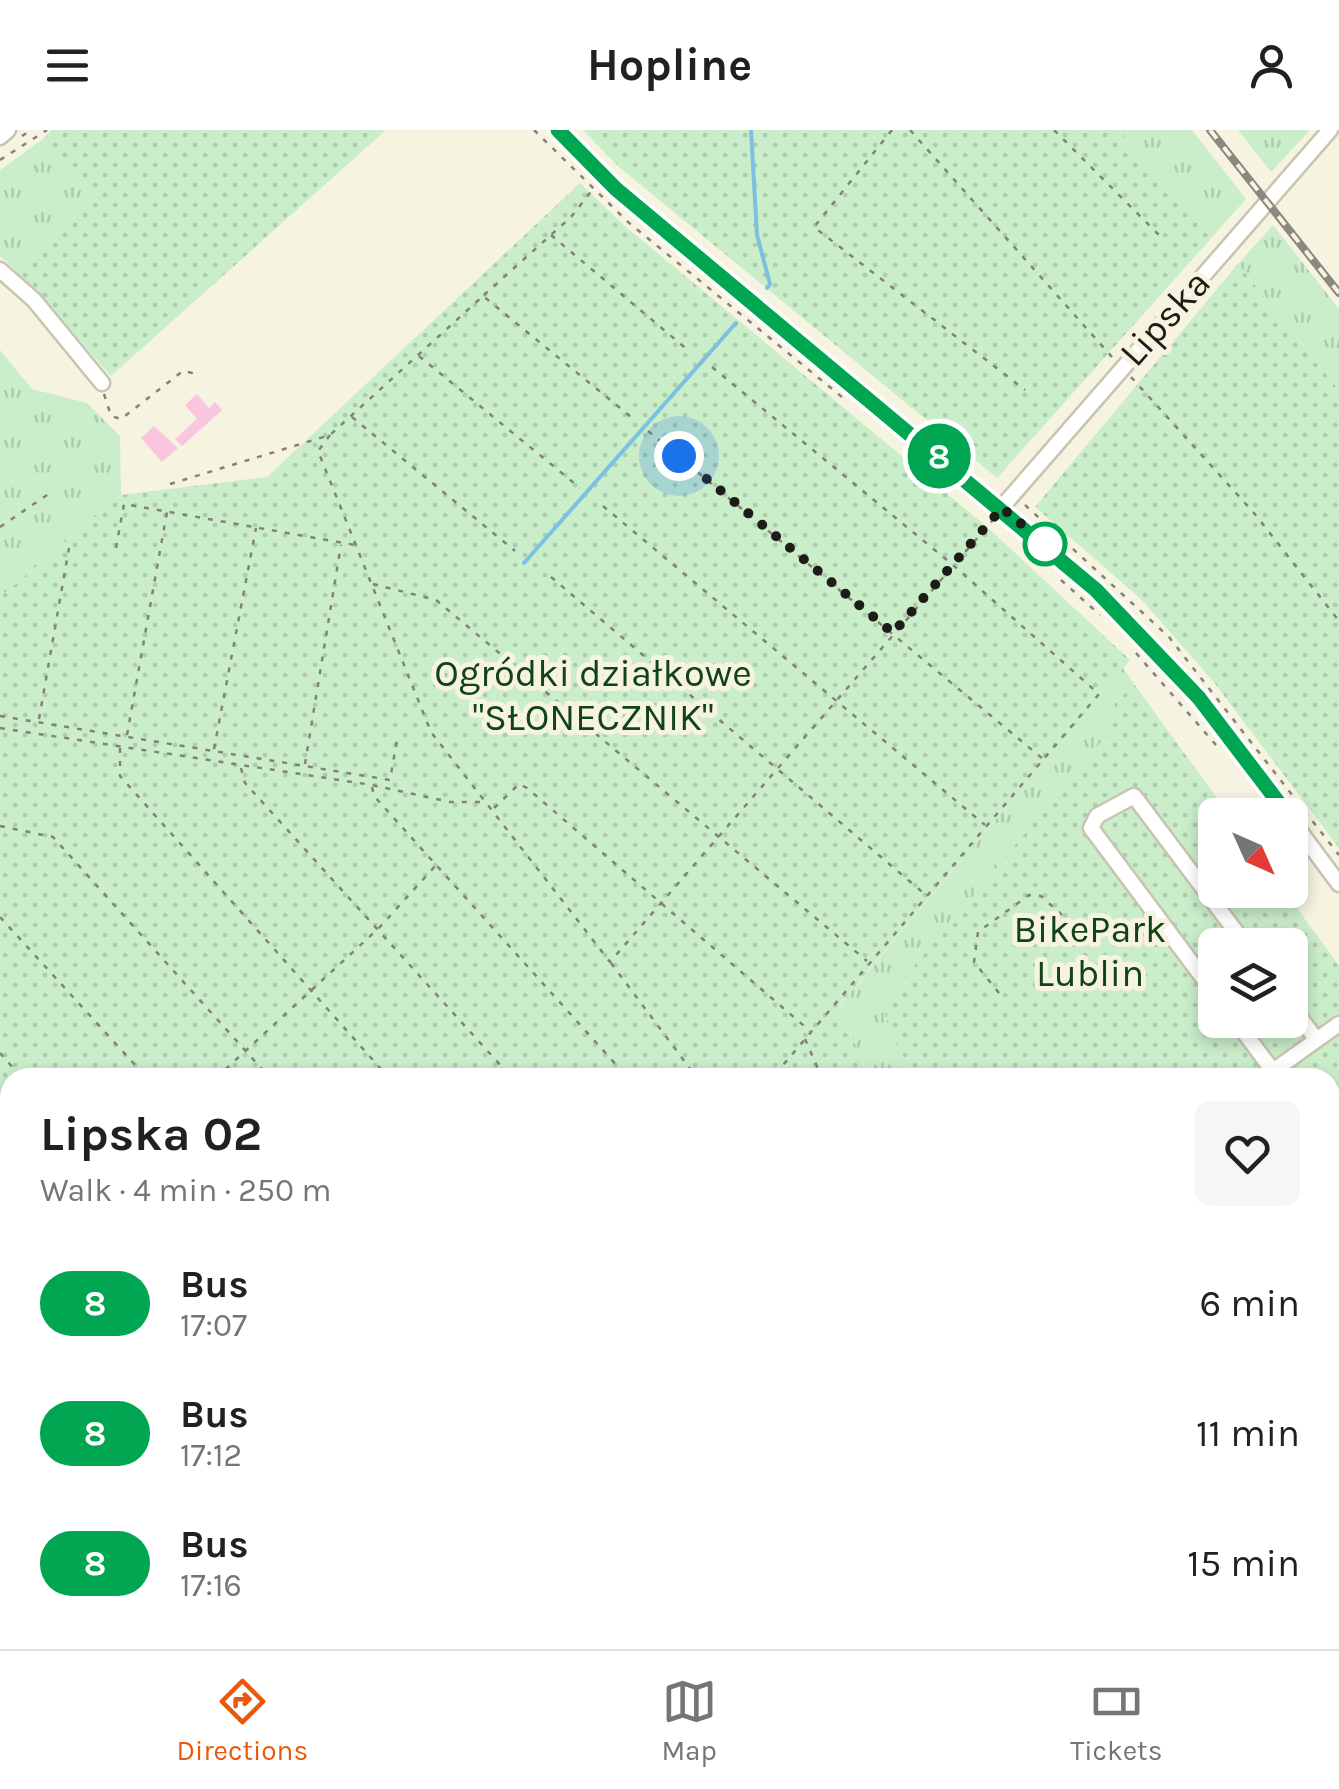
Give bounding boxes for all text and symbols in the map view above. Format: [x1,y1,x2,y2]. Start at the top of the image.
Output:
icon: menu [40,38,95,93]
icon: person [1244,38,1299,93]
text: Hopline [587,39,752,91]
street label: Lipska [1110,261,1220,375]
line badge: 8 [906,424,972,488]
your location [654,431,704,481]
text: 8 [928,436,950,477]
unlabelled marker [1024,523,1066,565]
park label: Ogródki działkowe "SŁONECZNIK" [434,651,752,740]
north arrow [1198,798,1308,908]
map controls [1198,798,1308,1038]
park label: BikePark Lublin [1014,907,1166,996]
button: layers [1198,928,1308,1038]
button: heart [1195,1101,1300,1206]
text: Lipska 02 [40,1106,262,1162]
text: Walk · 4 min · 250 m [40,1172,331,1209]
text: Bus [180,1262,249,1307]
text: 6 min [1199,1281,1300,1326]
text: 8 [84,1283,106,1324]
text: 17:07 [180,1307,247,1344]
text: Bus [180,1392,249,1437]
text: 11 min [1196,1411,1300,1456]
text: 8 [84,1413,106,1454]
text: 17:12 [180,1437,242,1474]
text: Bus [180,1522,249,1567]
text: 15 min [1187,1541,1300,1586]
text: 8 [84,1543,106,1584]
text: 17:16 [180,1567,242,1604]
tab: Directions [177,1674,308,1767]
tab: Map [661,1674,717,1767]
tab: Tickets [1070,1674,1162,1767]

